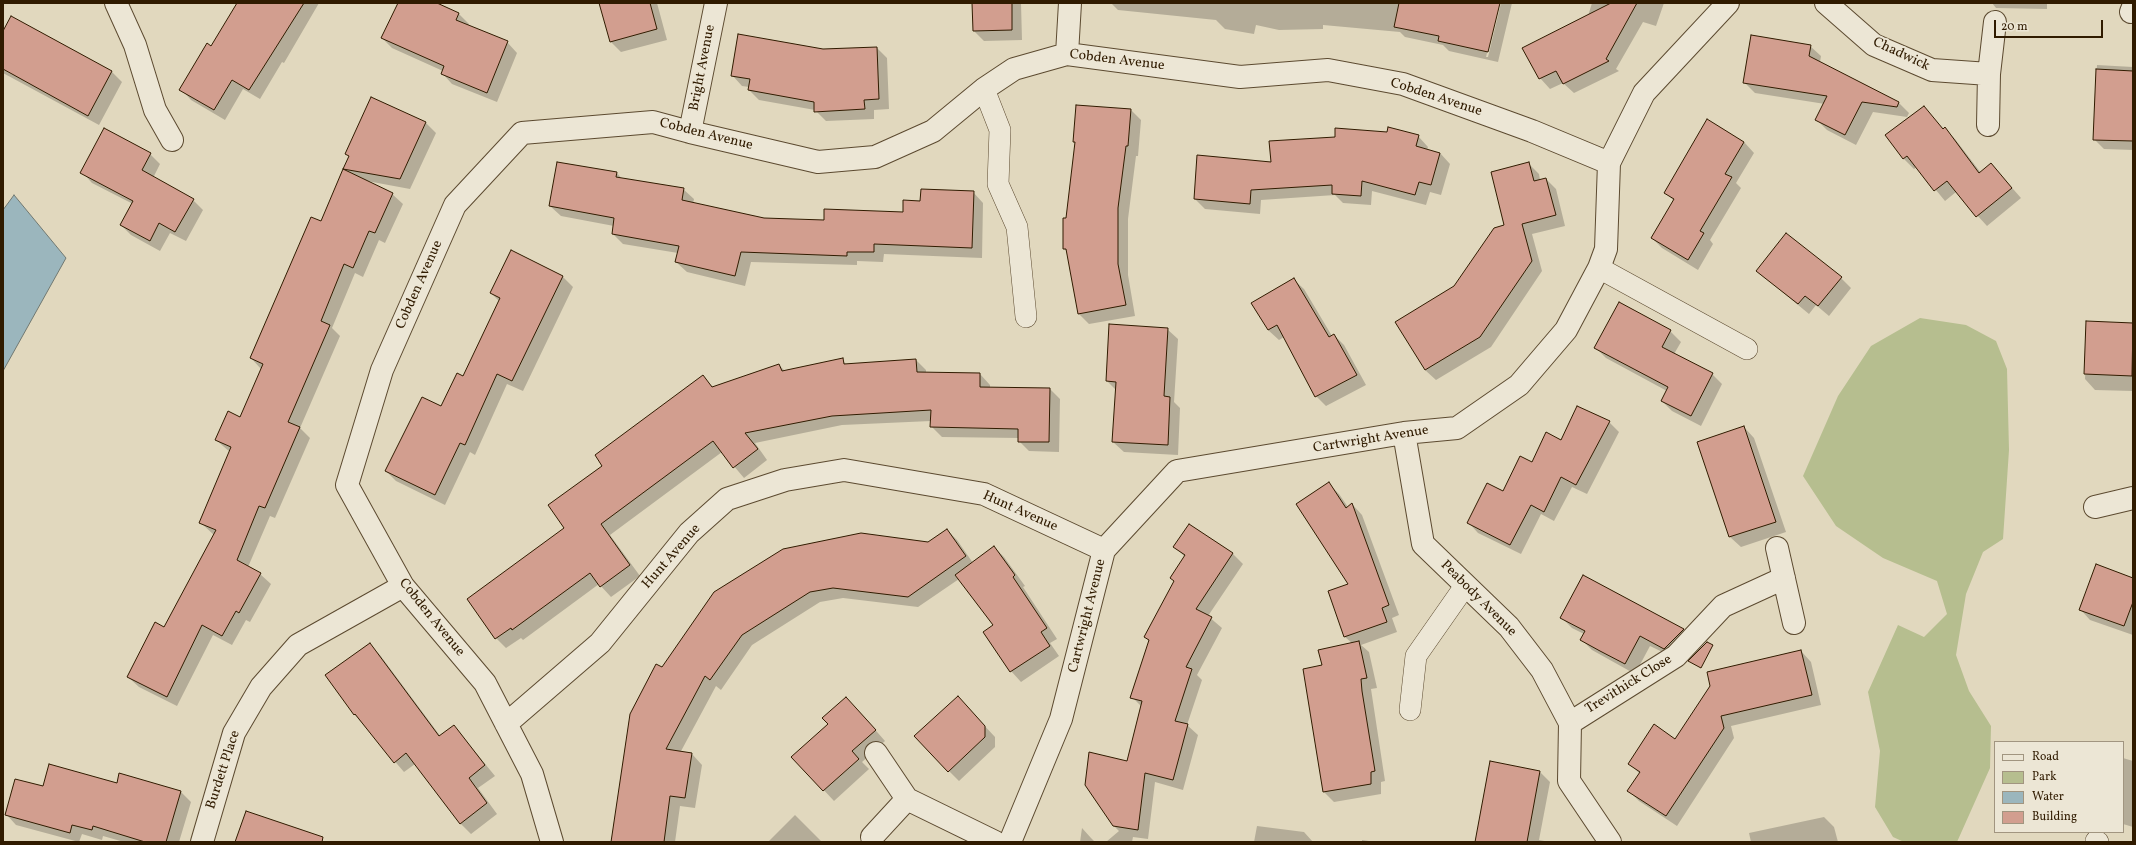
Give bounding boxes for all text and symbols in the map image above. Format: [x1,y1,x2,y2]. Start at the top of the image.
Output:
scale bar [1996,12,2105,38]
text: 20 m [2001,19,2028,35]
street label: Bright Avenue [686,23,720,113]
street label: Chadwick [1870,35,1932,75]
street label: Cobden Avenue [1069,47,1165,75]
street label: Cobden Avenue [1388,75,1484,121]
street label: Cobden Avenue [658,115,754,155]
street label: Cobden Avenue [393,238,447,332]
street label: Cartwright Avenue [1312,423,1430,457]
street label: Hunt Avenue [980,488,1060,536]
street label: Hunt Avenue [639,521,705,593]
street label: Cartwright Avenue [1066,557,1110,675]
street label: Peabody Avenue [1436,557,1520,641]
street label: Cobden Avenue [394,576,468,660]
street label: Trevithick Close [1583,652,1675,718]
street label: Burdett Place [203,729,245,811]
legend [1994,741,2124,833]
text: Road [2032,749,2059,765]
text: Park [2032,769,2057,785]
text: Water [2032,789,2064,805]
text: Building [2032,809,2077,825]

